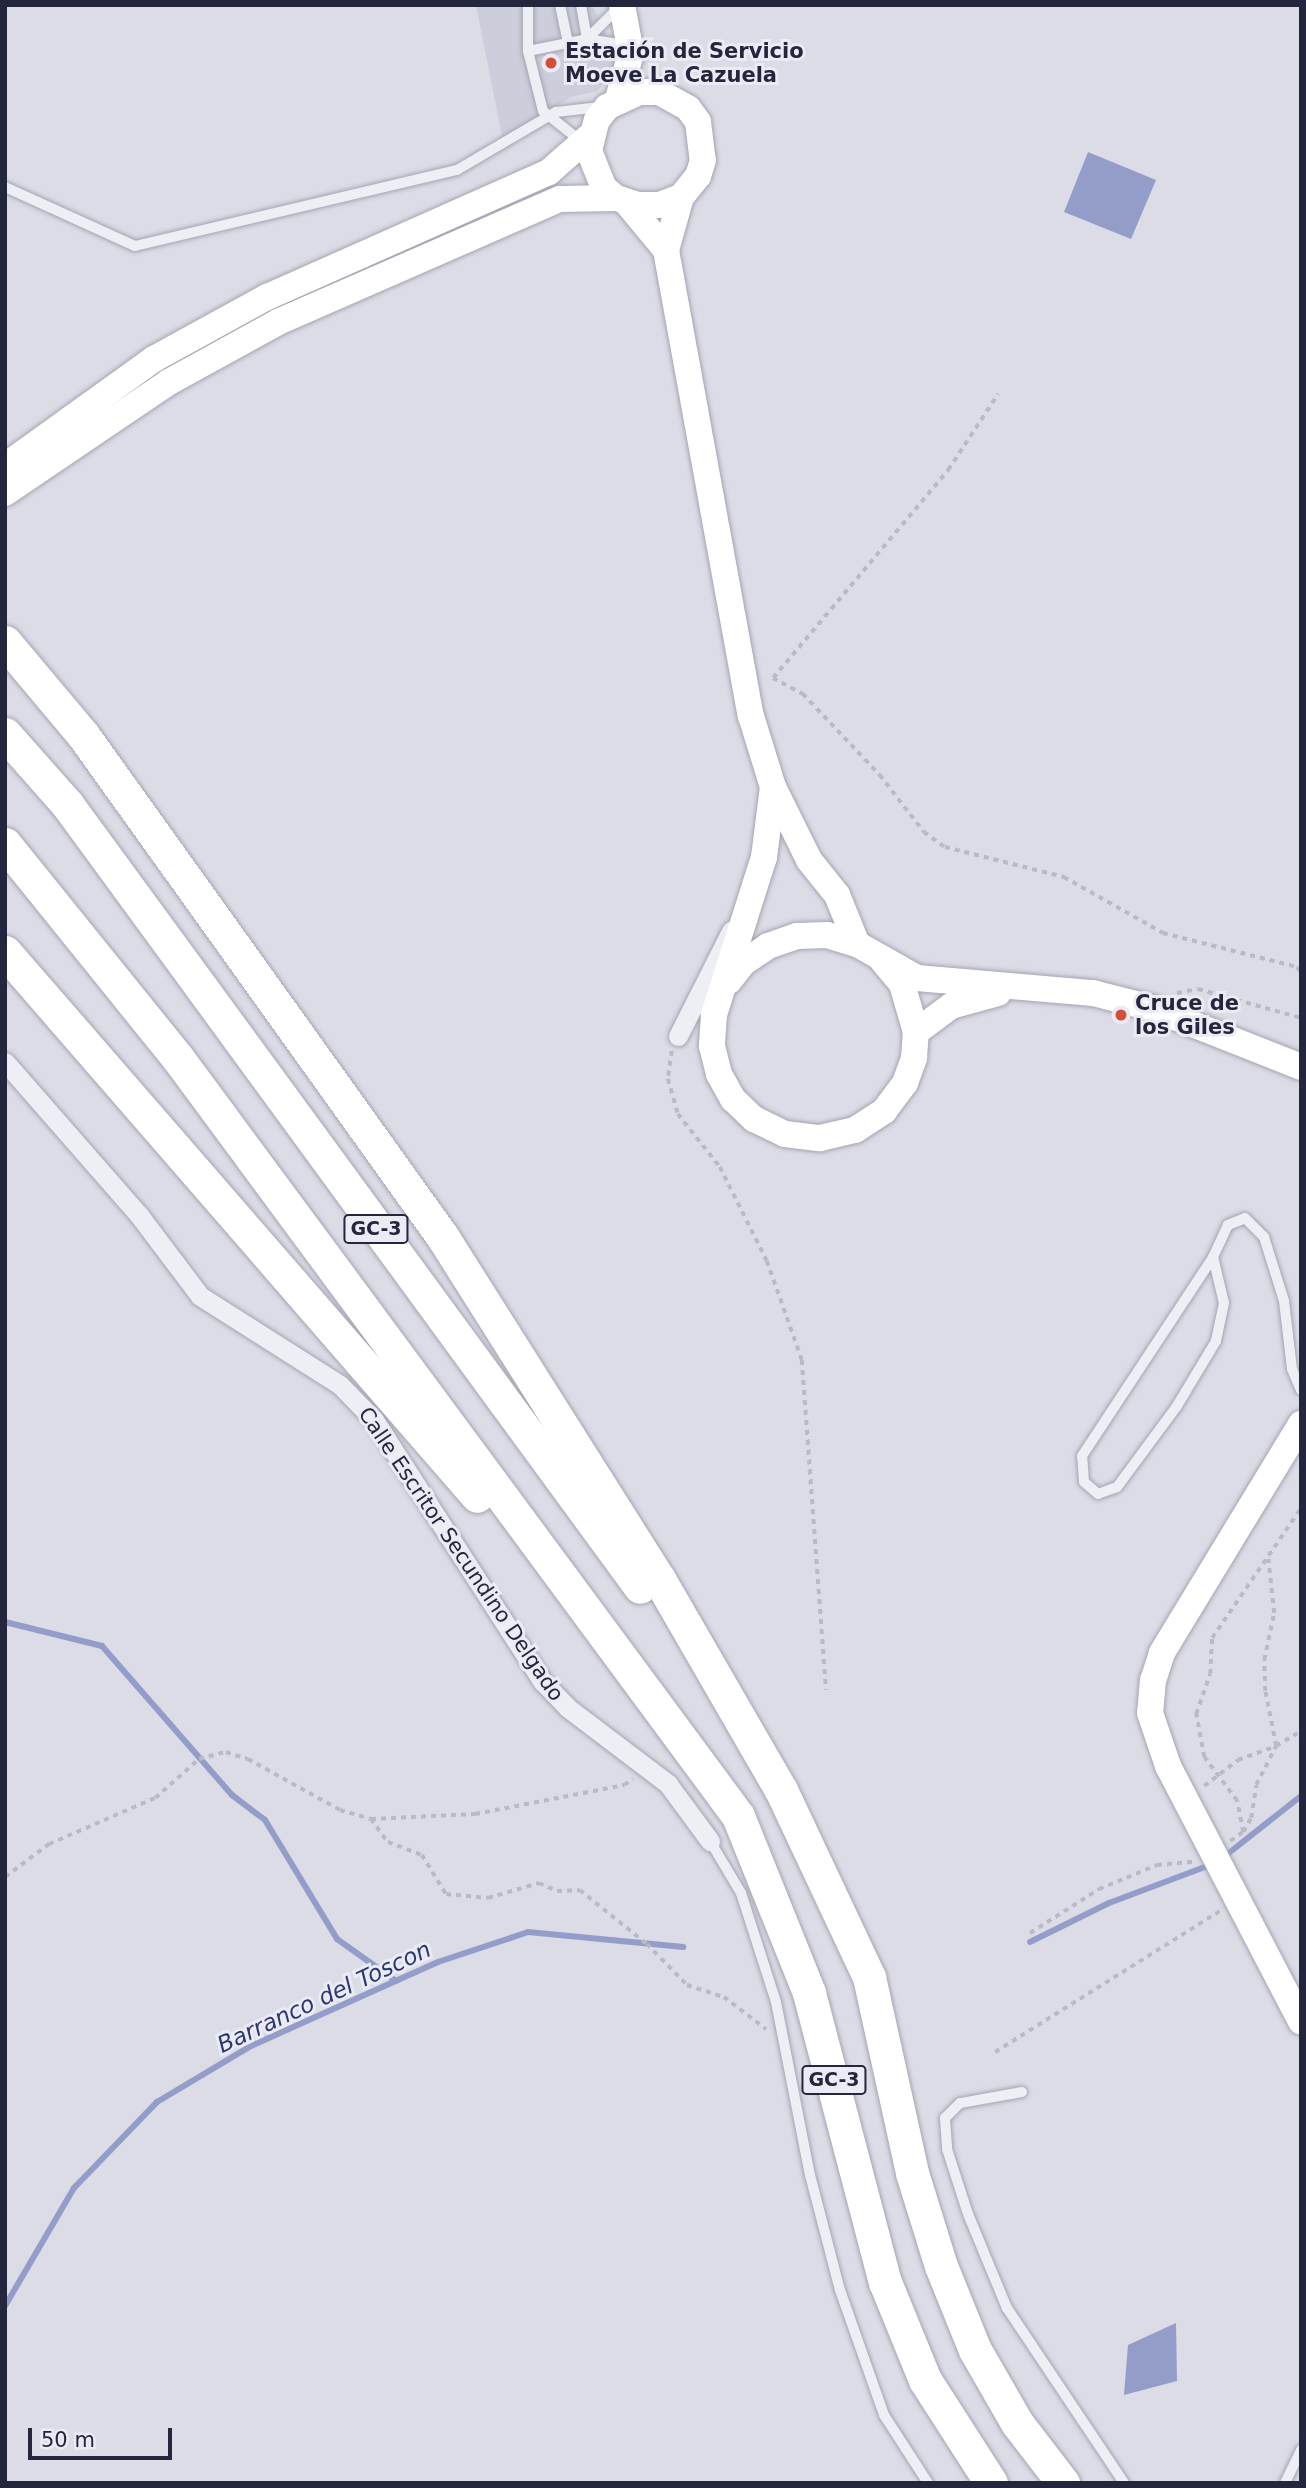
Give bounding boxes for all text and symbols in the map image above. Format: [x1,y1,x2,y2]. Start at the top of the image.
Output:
place label: Estación de Servicio Moeve La Cazuela [565,38,804,88]
marker: Estación de Servicio Moeve La Cazuela [543,55,559,71]
place label: Cruce de los Giles [1135,990,1239,1040]
marker: Cruce de los Giles [1113,1007,1129,1023]
road number: GC-3 [343,1214,409,1245]
street label: Calle Escritor Secundino Delgado [353,1402,569,1706]
water label: Barranco del Toscon [213,1935,435,2059]
road number: GC-3 [801,2064,867,2096]
scale bar [32,2414,175,2458]
text: 50 m [41,2428,95,2452]

